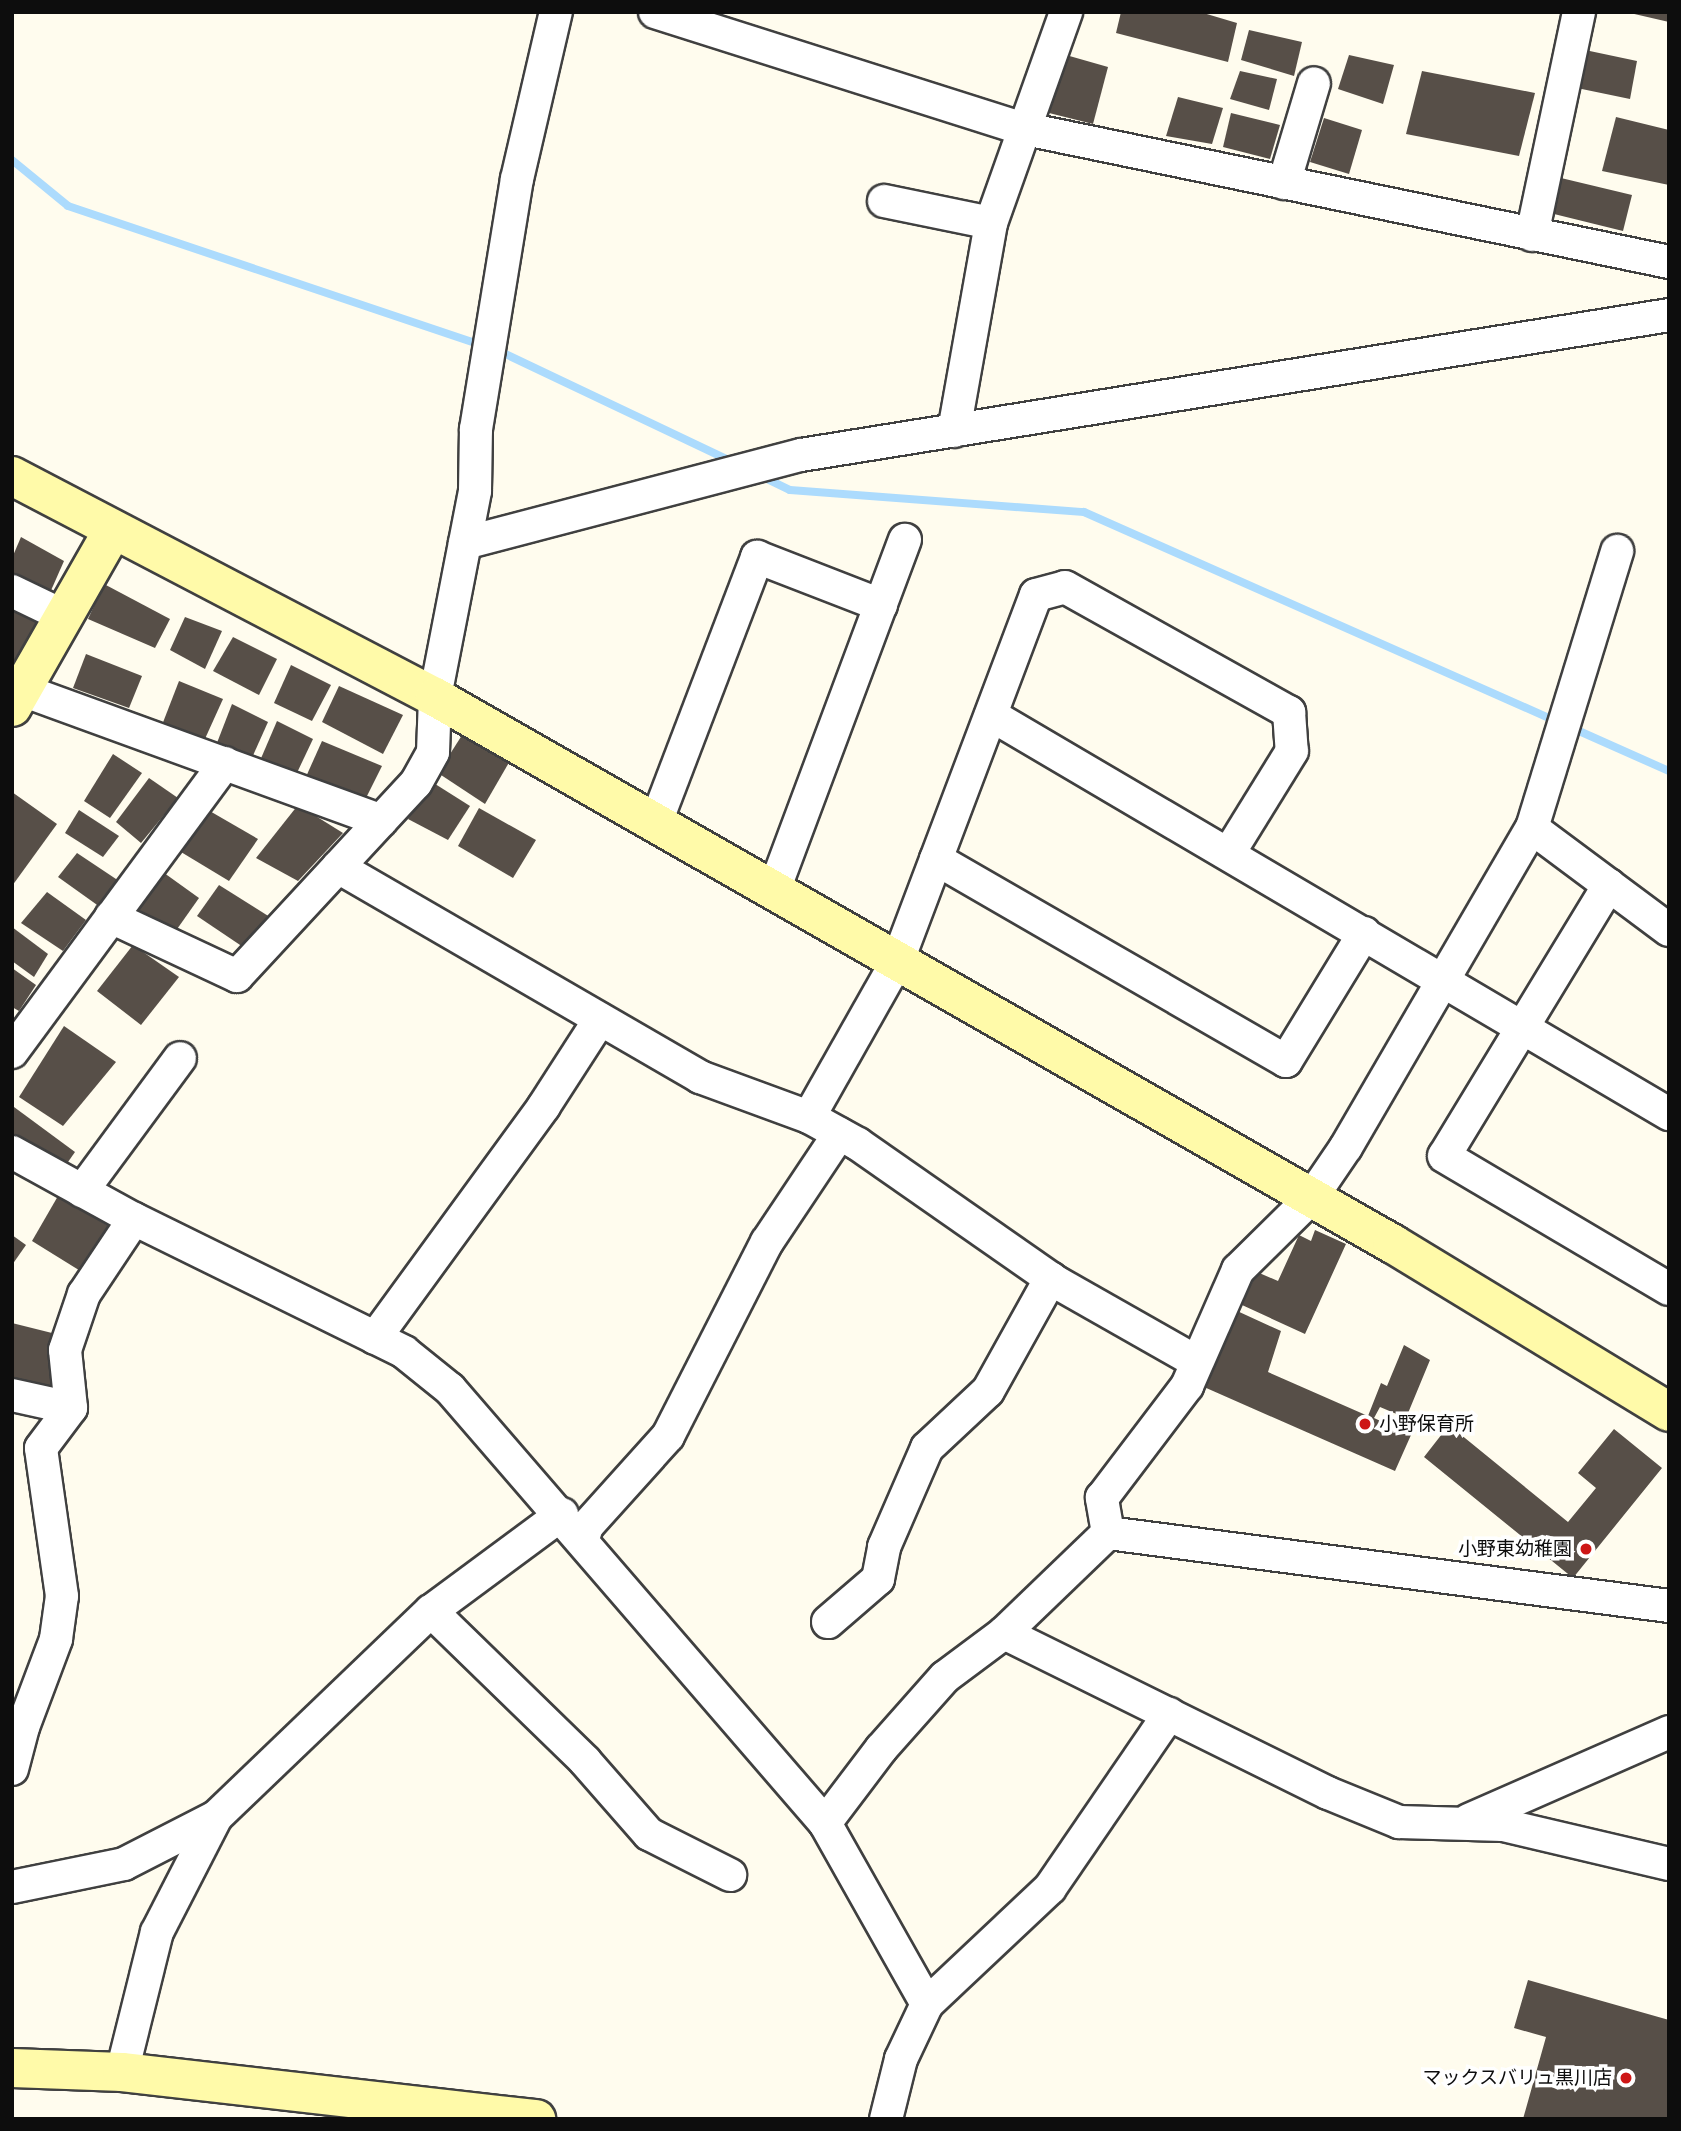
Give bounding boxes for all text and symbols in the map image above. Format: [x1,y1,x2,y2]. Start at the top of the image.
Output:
place label: 小野保育所 [1379,1413,1474,1435]
marker: 小野保育所 [1357,1416,1373,1432]
place label: 小野東幼稚園 [1458,1538,1572,1560]
marker: 小野東幼稚園 [1578,1541,1594,1557]
place label: マックスバリュ黒川店 [1422,2067,1612,2089]
marker: マックスバリュ黒川店 [1618,2070,1634,2086]

